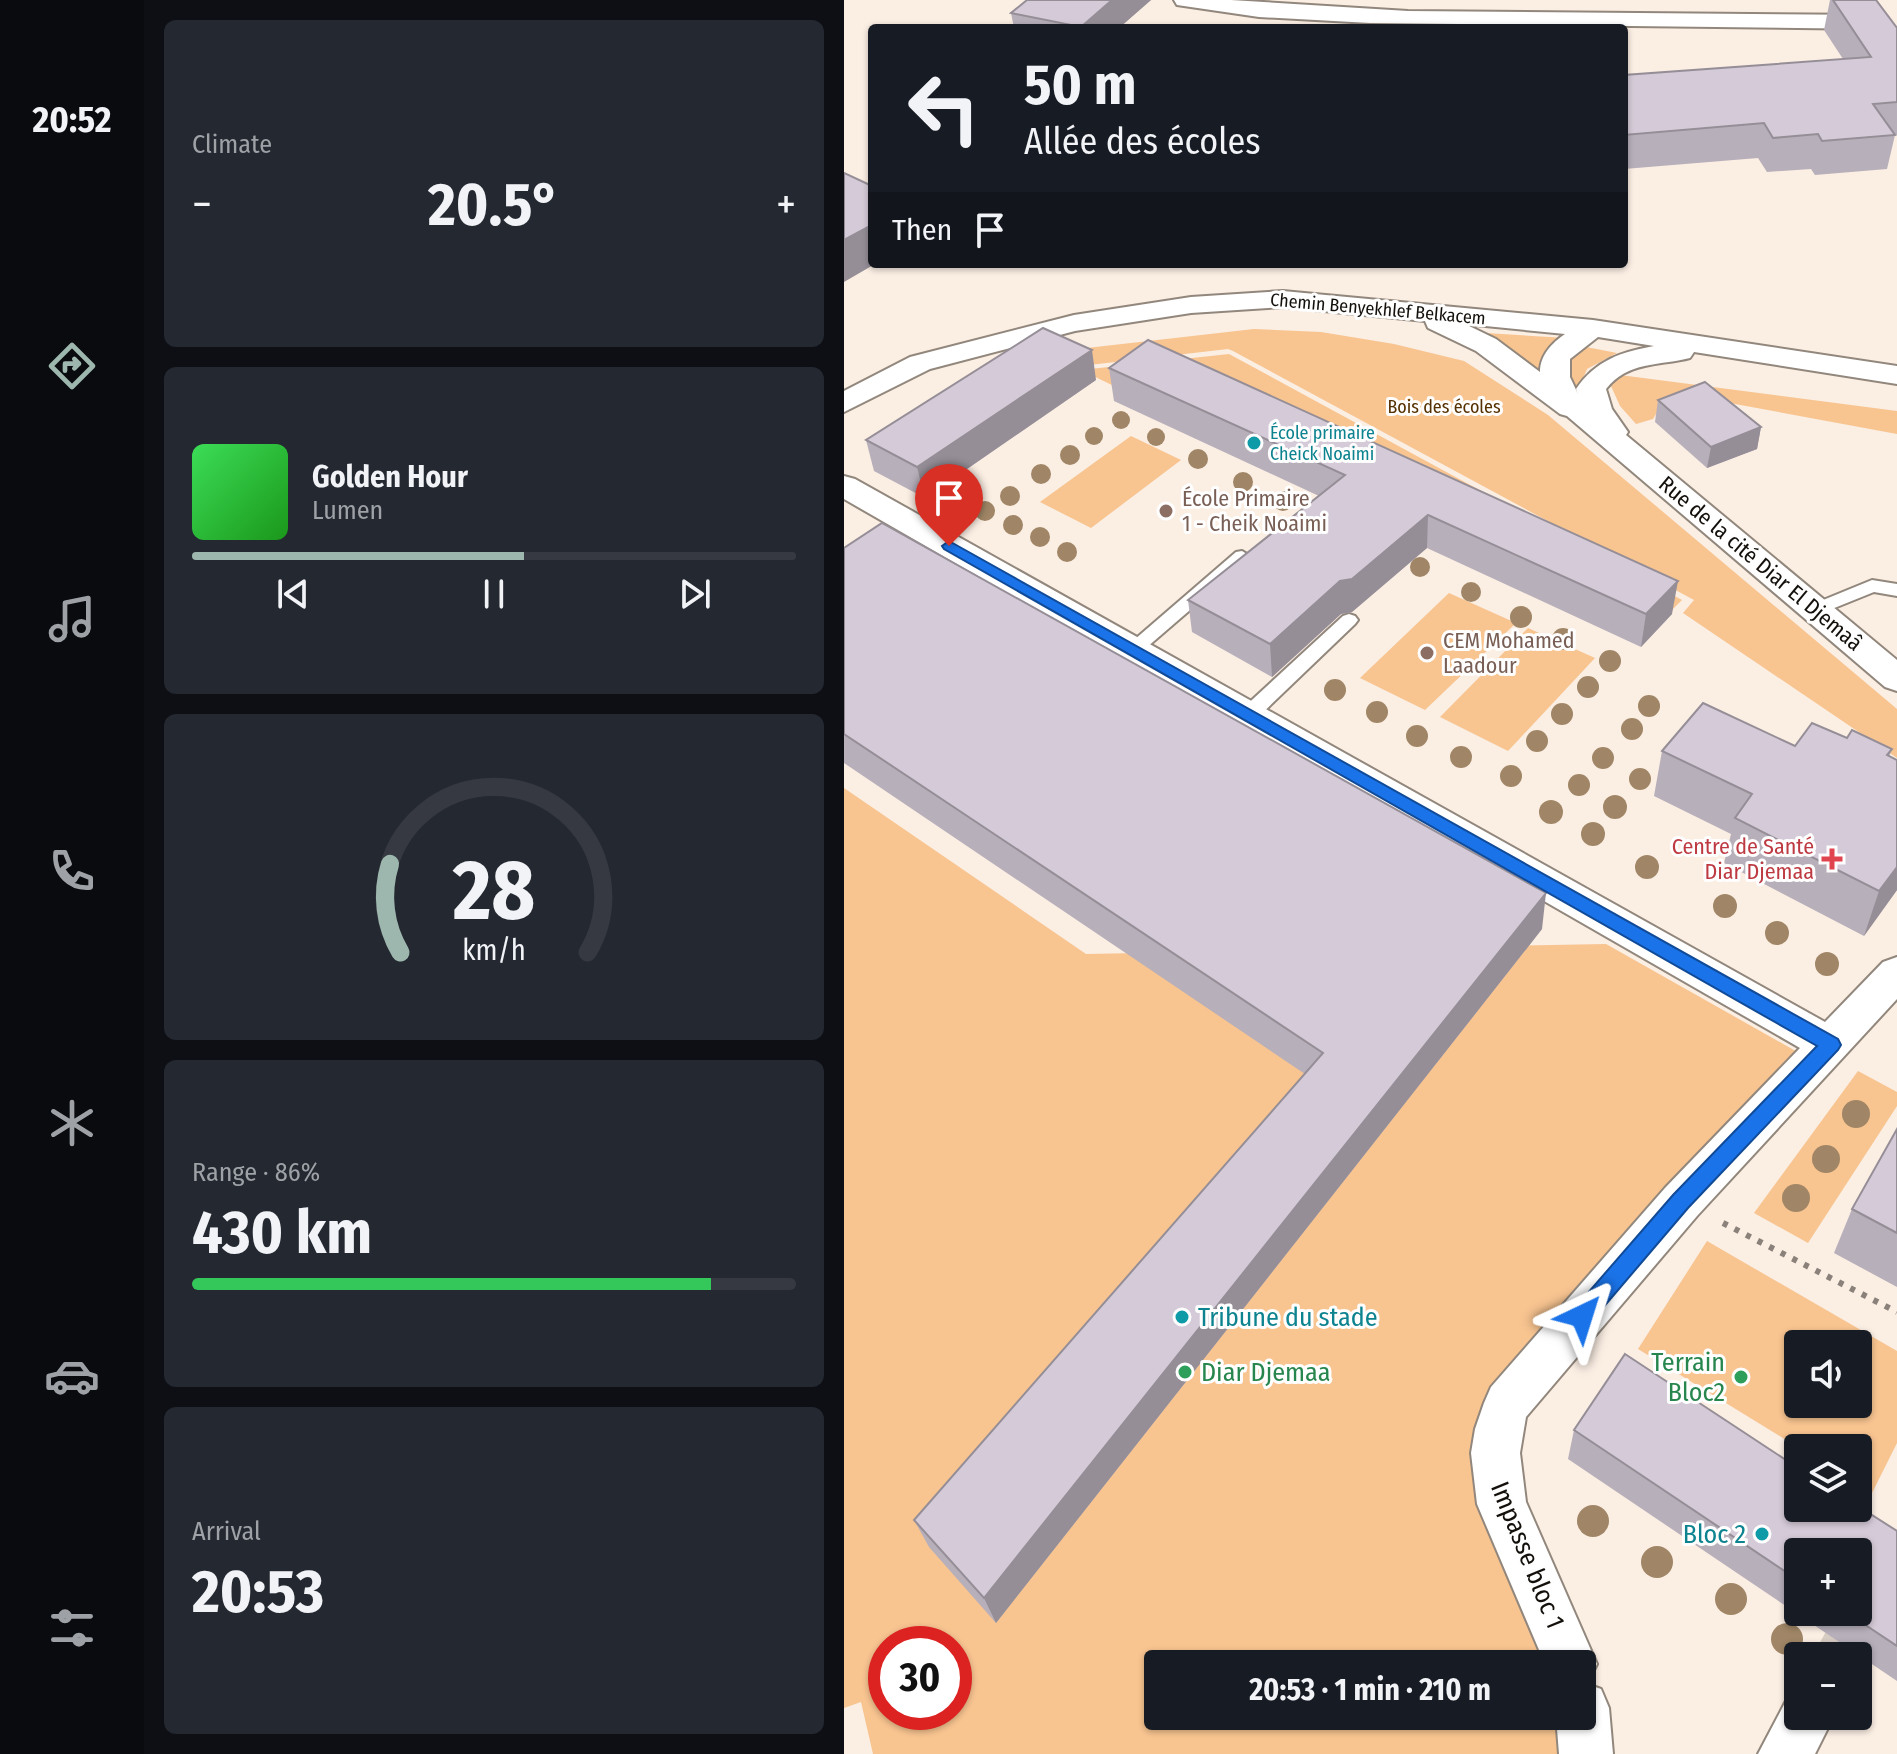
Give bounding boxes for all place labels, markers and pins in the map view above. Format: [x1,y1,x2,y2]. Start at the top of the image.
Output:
place label: École primaire Cheick Noaimi [1270,421,1375,465]
marker: École primaire Cheick Noaimi [1245,434,1263,452]
pin [915,464,983,546]
place label: École Primaire 1 - Cheik Noaimi [1182,485,1327,537]
marker: École Primaire 1 - Cheik Noaimi [1157,502,1175,520]
place label: CEM Mohamed Laadour [1443,627,1574,679]
marker: CEM Mohamed Laadour [1418,644,1436,662]
place label: Centre de Santé Diar Djemaa [1672,833,1814,885]
marker: Centre de Santé Diar Djemaa [1821,848,1843,870]
place label: Tribune du stade [1198,1302,1378,1333]
marker: Tribune du stade [1173,1308,1191,1326]
place label: Terrain Bloc2 [1651,1347,1725,1408]
place label: Diar Djemaa [1201,1357,1330,1388]
marker: Diar Djemaa [1176,1363,1194,1381]
marker: Terrain Bloc2 [1732,1368,1750,1386]
place label: Bloc 2 [1683,1519,1746,1550]
marker: Bloc 2 [1753,1525,1771,1543]

